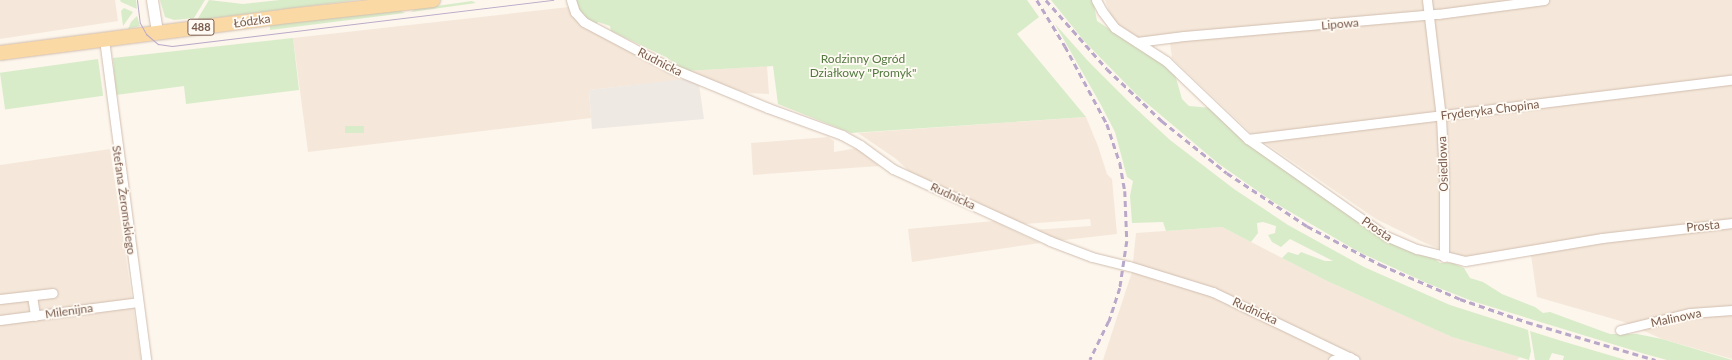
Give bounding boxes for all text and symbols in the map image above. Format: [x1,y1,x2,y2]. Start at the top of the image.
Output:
street label: Łódzka [233,11,271,31]
street label: Lipowa [1321,15,1359,33]
road number: 488 [187,18,215,36]
street label: Rudnicka [635,45,685,79]
park label: Rodzinny Ogród Działkowy "Promyk" [809,52,917,80]
street label: Fryderyka Chopina [1440,97,1540,123]
street label: Osiedlowa [1435,136,1451,192]
street label: Stefana Żeromskiego [109,144,139,256]
street label: Rudnicka [928,179,978,213]
street label: Prosta [1359,214,1395,244]
street label: Prosta [1686,217,1720,235]
street label: Rudnicka [1230,294,1280,328]
street label: Milenijna [44,301,94,321]
street label: Malinowa [1649,306,1703,330]

